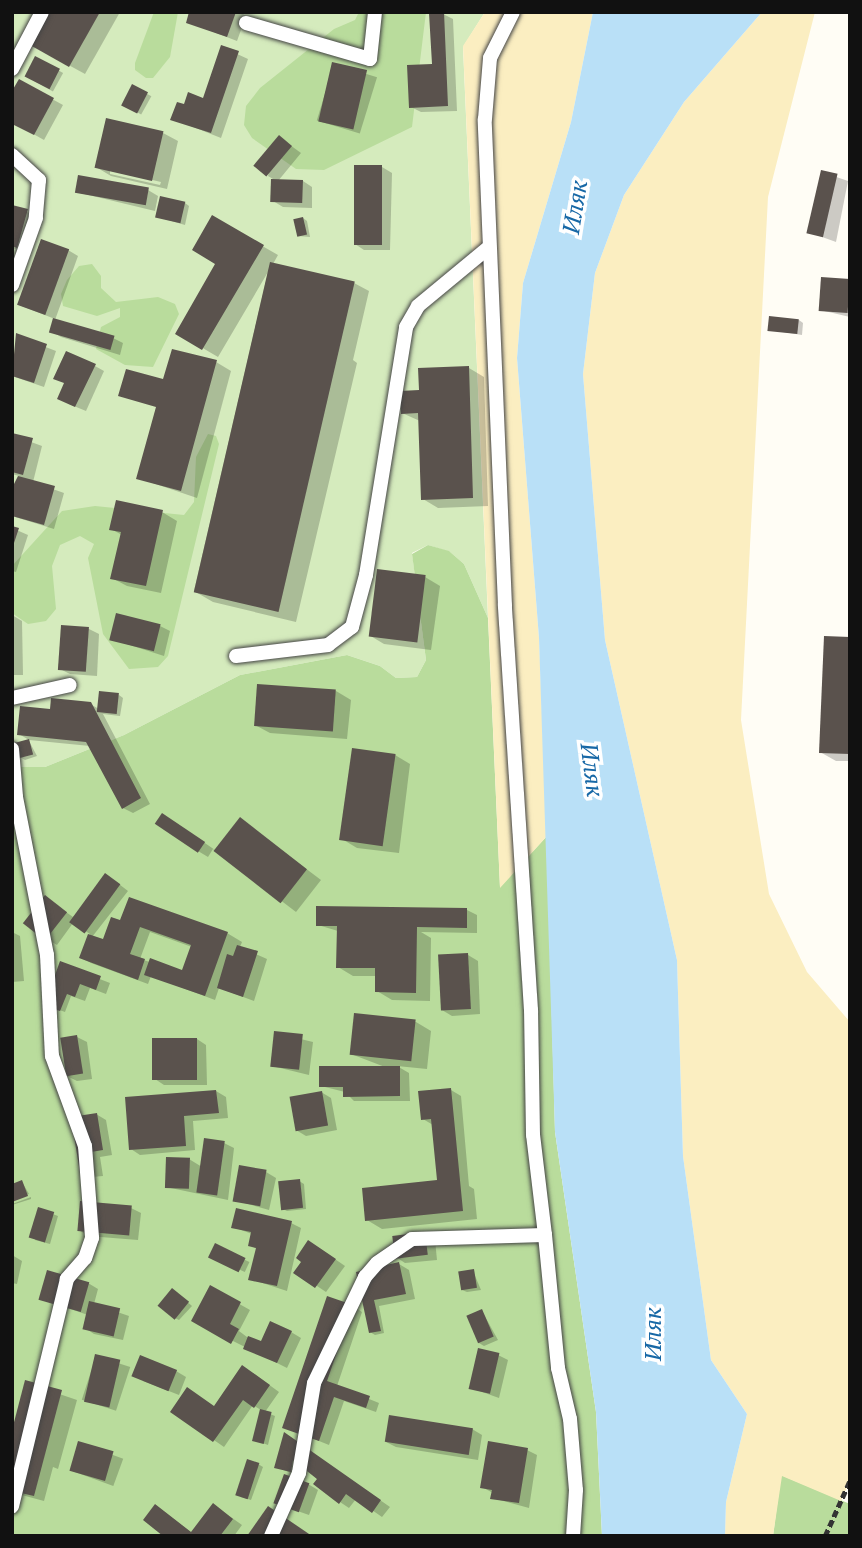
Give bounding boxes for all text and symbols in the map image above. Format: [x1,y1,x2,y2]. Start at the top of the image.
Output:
water label: Иляк [557,178,593,236]
water label: Иляк [574,741,610,799]
water label: Иляк [639,1307,667,1361]

